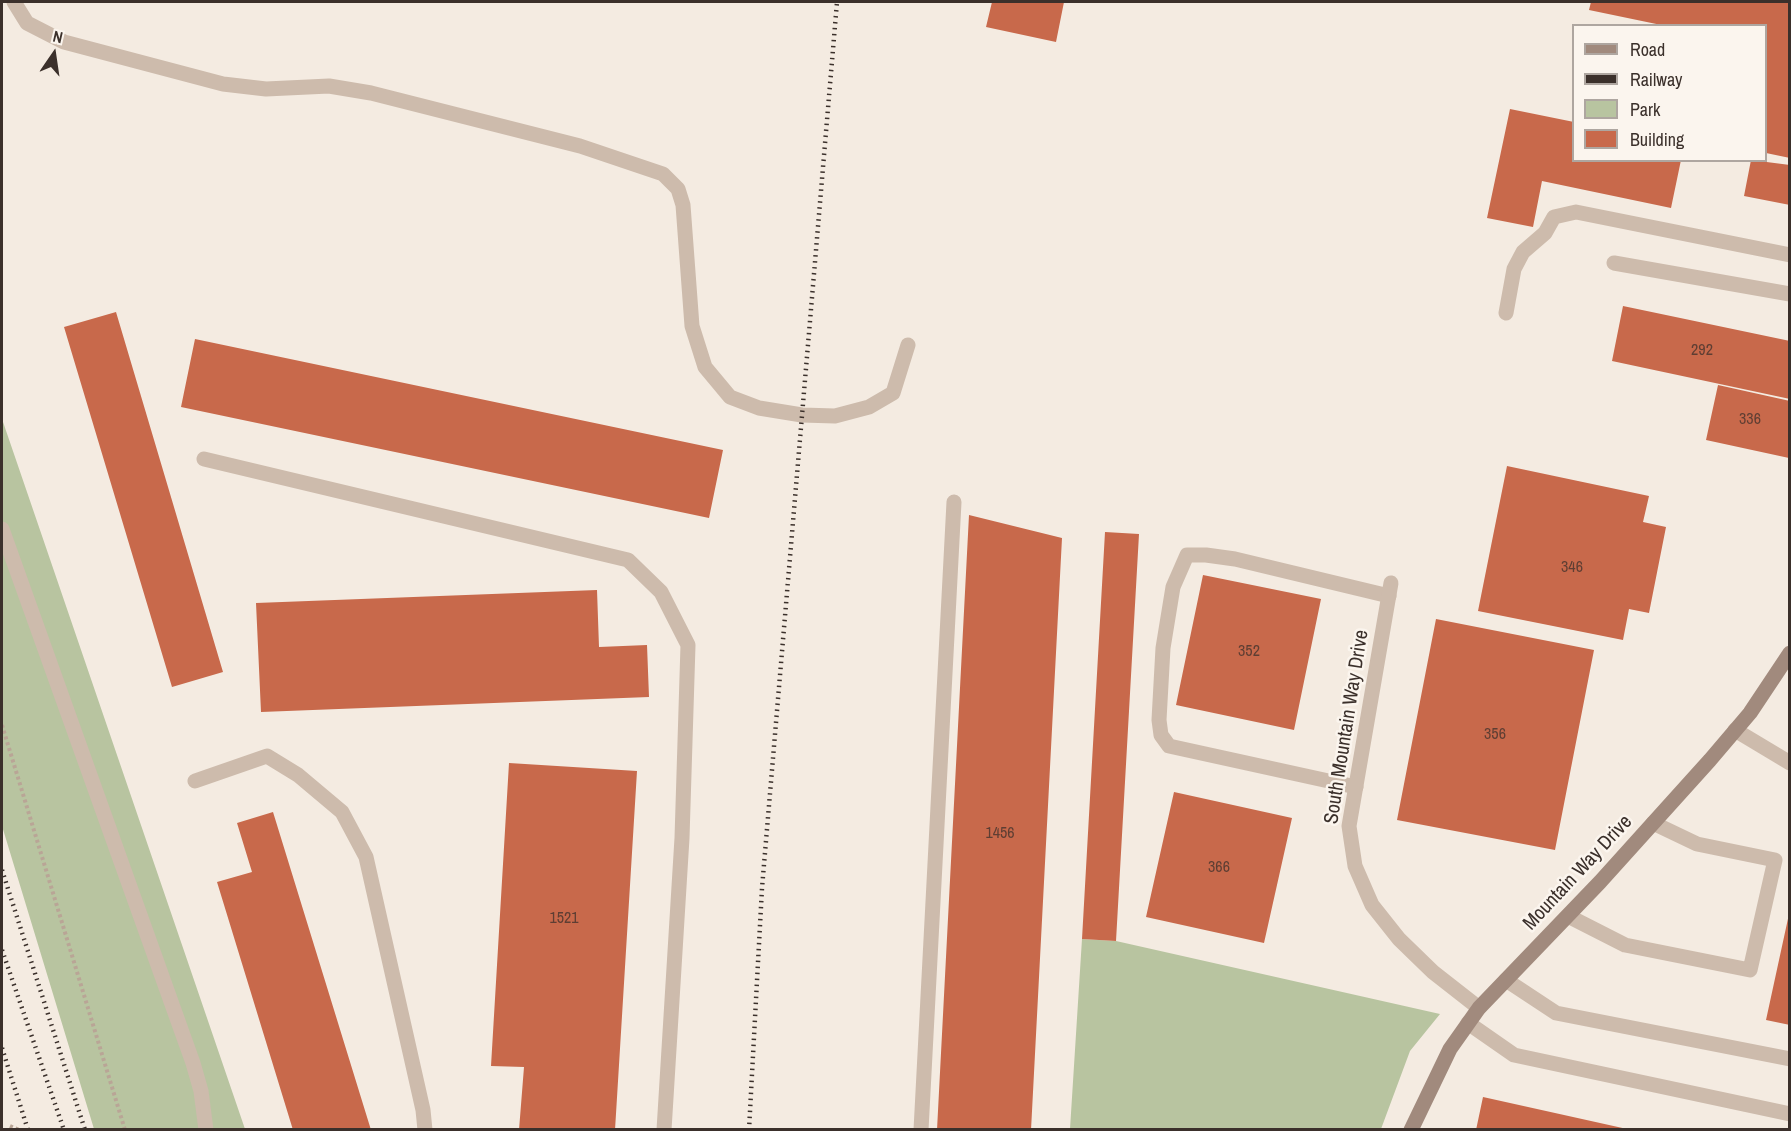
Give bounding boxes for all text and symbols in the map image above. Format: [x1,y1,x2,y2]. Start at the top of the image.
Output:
north arrow [24,24,84,84]
legend [1572,24,1767,162]
text: N [51,25,65,48]
text: Road [1630,37,1665,62]
text: Railway [1630,67,1683,92]
text: Park [1630,97,1660,122]
text: Building [1630,127,1684,152]
house number: 292 [1691,341,1713,361]
house number: 336 [1739,410,1761,430]
house number: 346 [1561,558,1583,578]
street label: South Mountain Way Drive [1320,628,1374,826]
house number: 352 [1238,642,1260,662]
house number: 356 [1484,725,1506,745]
street label: Mountain Way Drive [1518,810,1638,936]
house number: 1456 [985,824,1015,844]
house number: 366 [1208,858,1230,878]
house number: 1521 [549,909,579,929]

